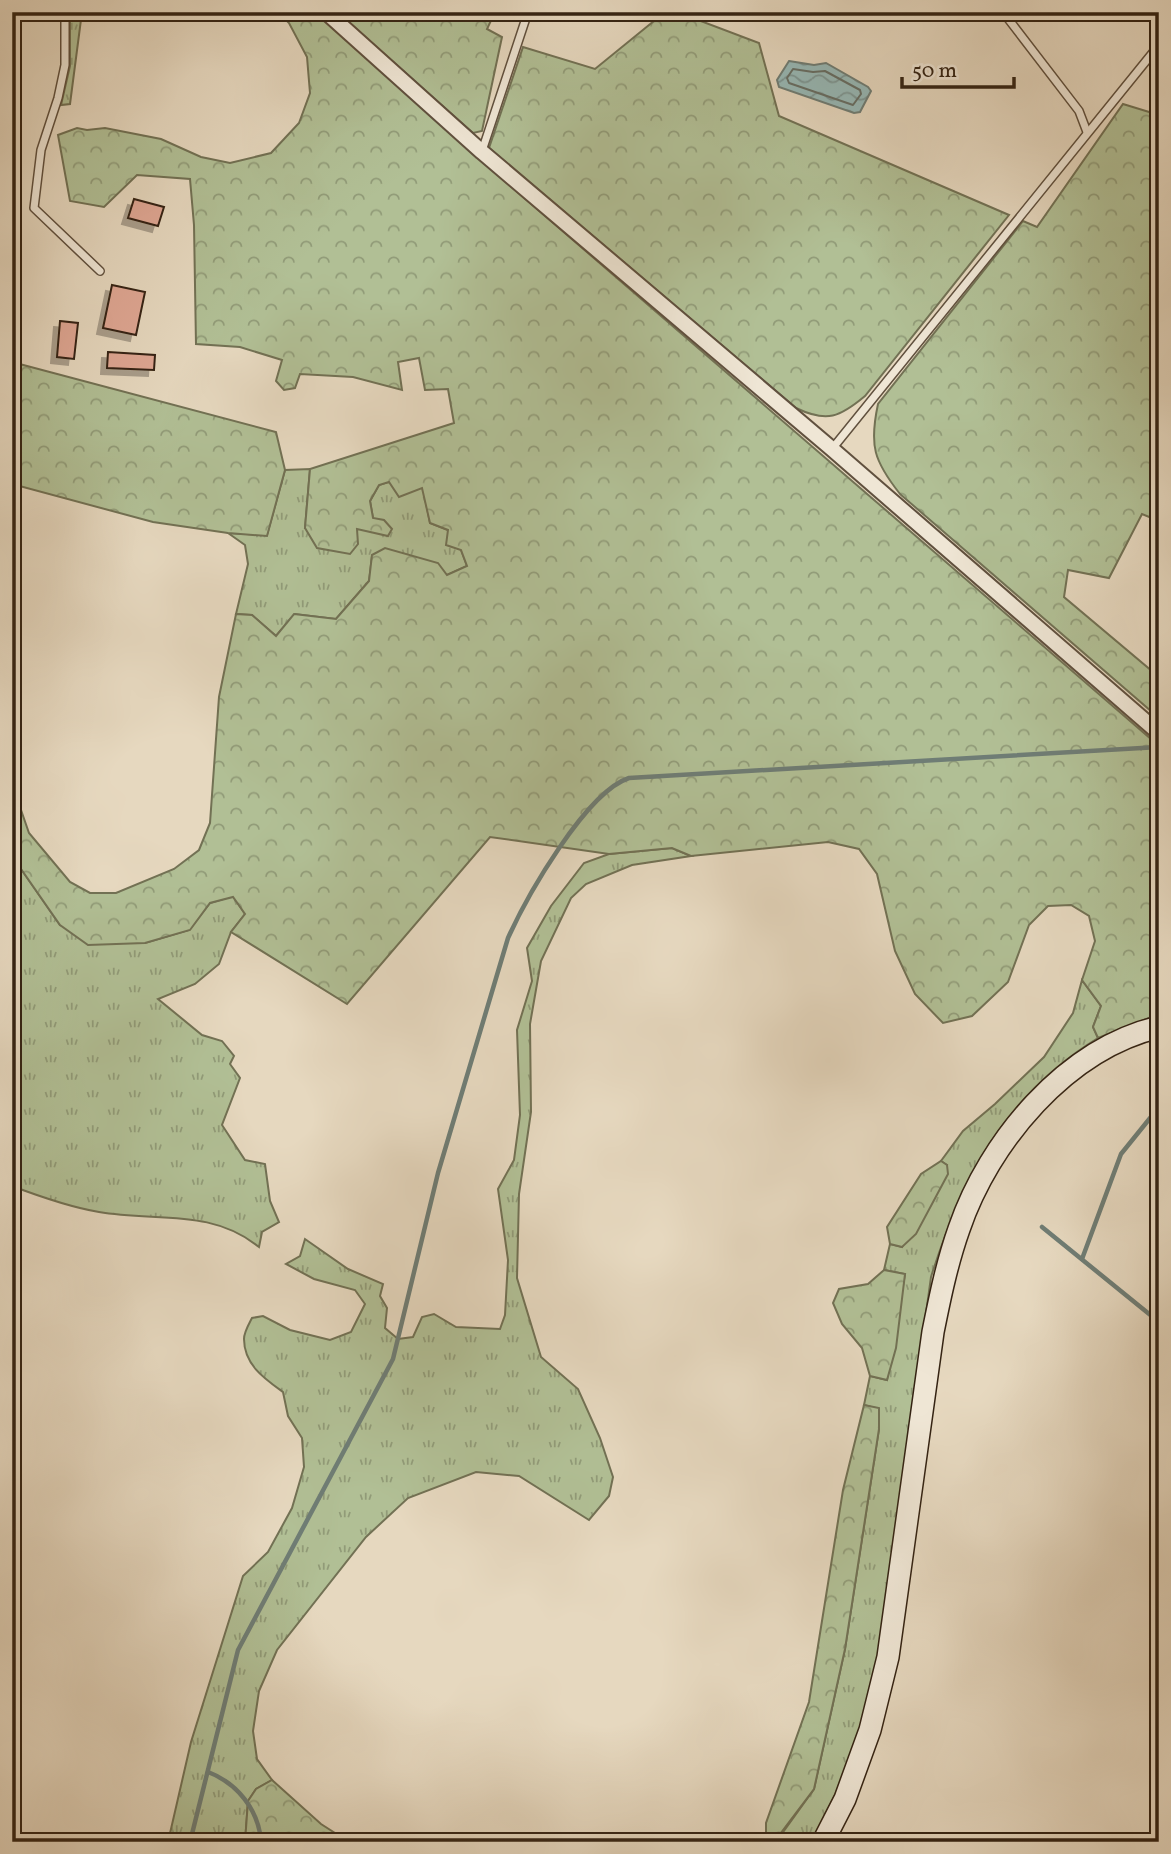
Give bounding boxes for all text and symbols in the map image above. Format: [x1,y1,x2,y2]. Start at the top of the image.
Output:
scale bar [902,46,1014,90]
text: 50 m [912,57,957,86]

